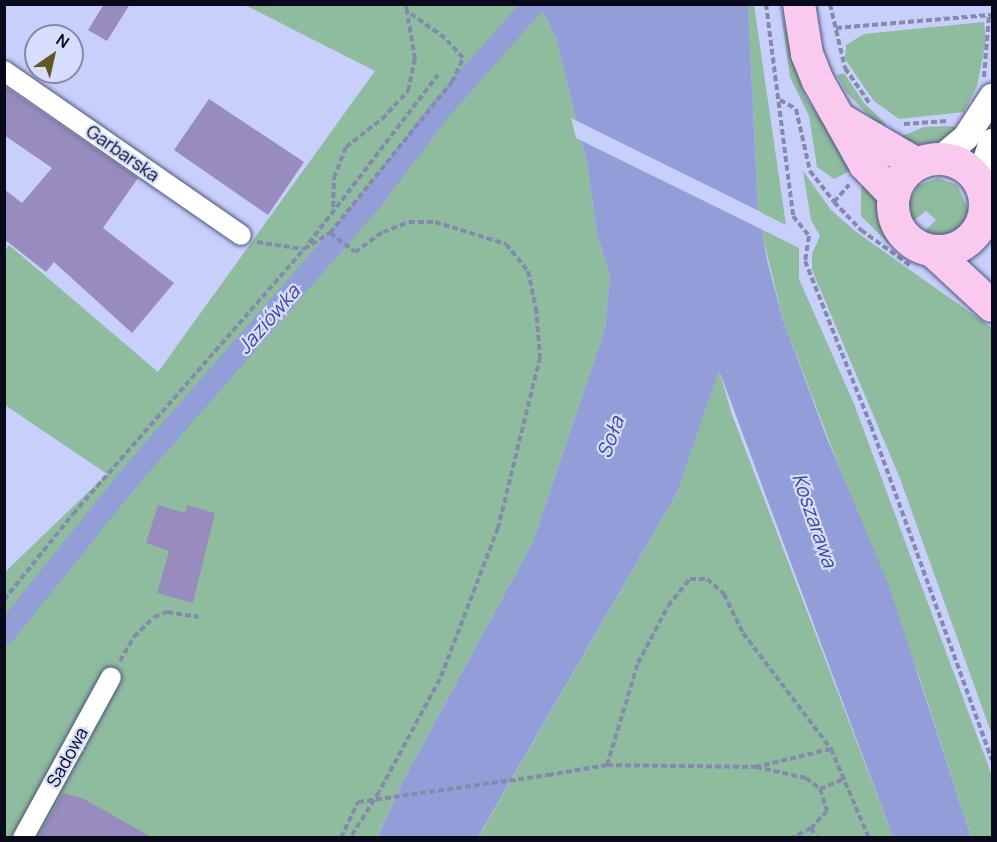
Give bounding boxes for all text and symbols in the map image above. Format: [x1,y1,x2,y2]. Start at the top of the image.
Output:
north arrow [24,24,84,84]
text: N [52,28,74,53]
street label: Garbarska [82,120,164,186]
water label: Jaziówka [232,280,304,358]
water label: Soła [591,413,629,461]
water label: Koszarawa [788,470,842,570]
street label: Sadowa [42,723,92,791]

